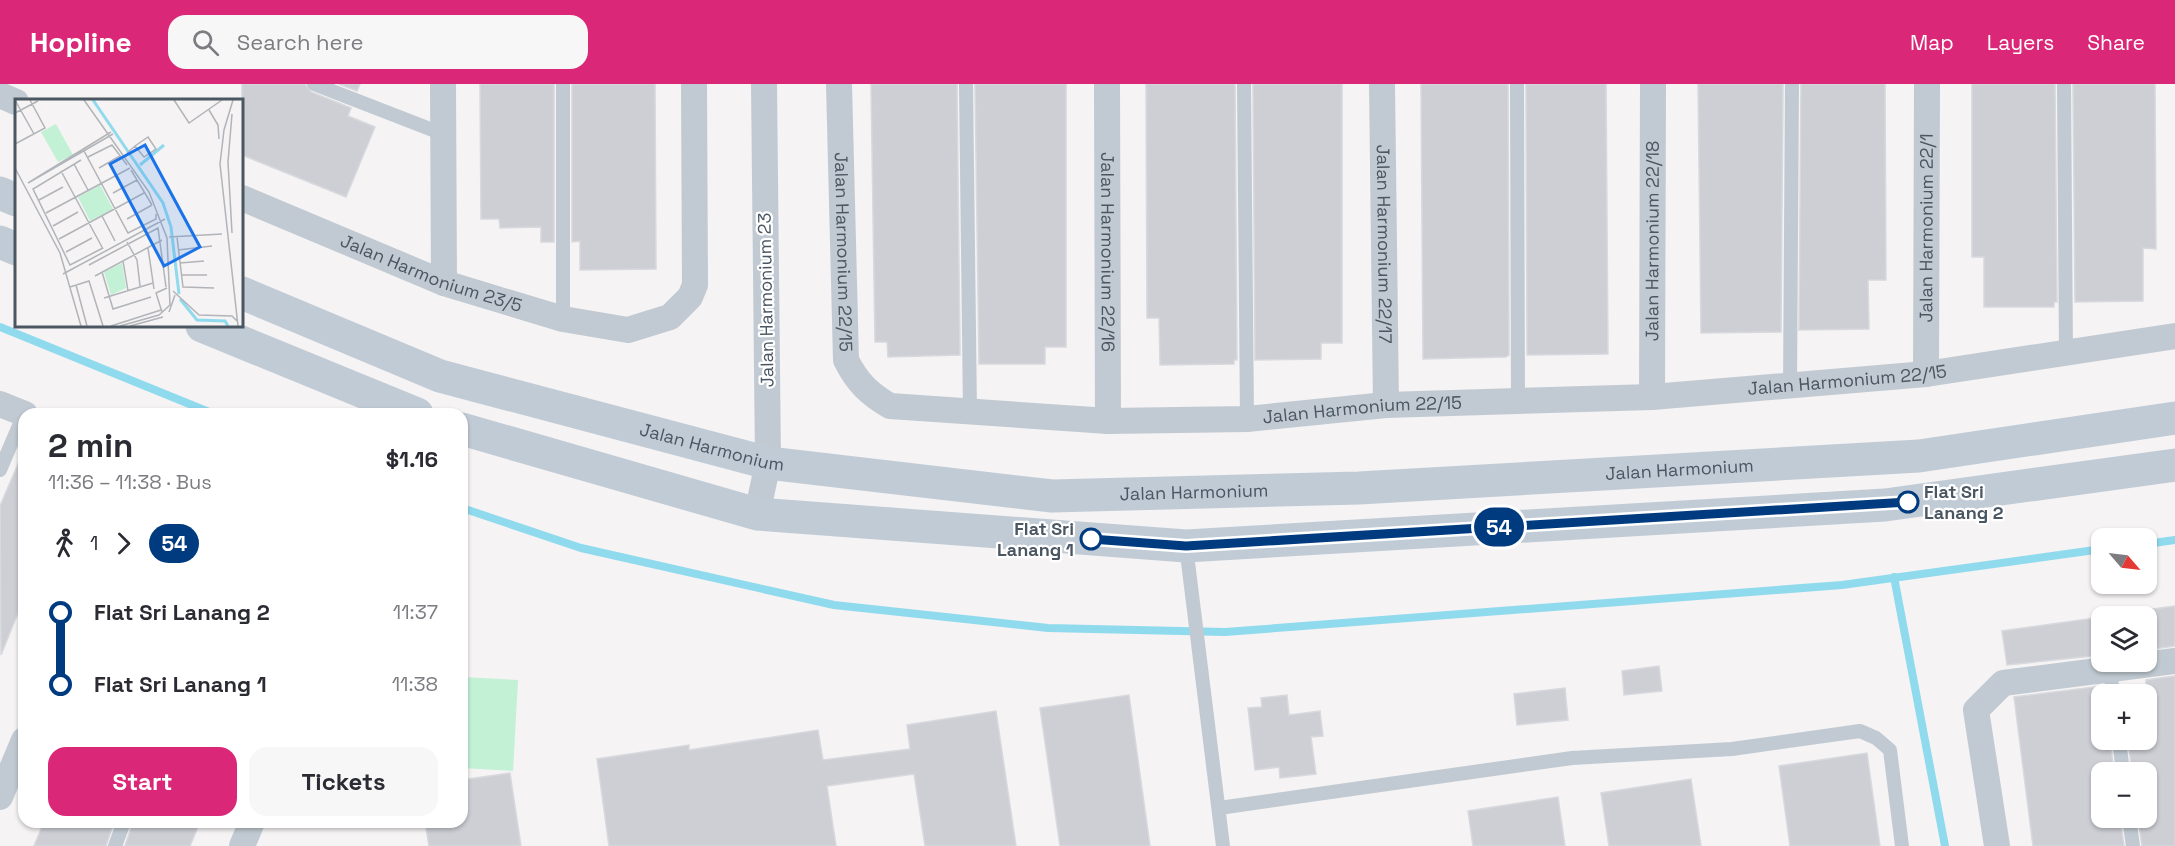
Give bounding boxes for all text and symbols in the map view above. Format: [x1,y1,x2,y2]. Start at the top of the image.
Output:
search box [168,15,588,69]
text: Hopline [30,24,132,60]
icon: search [189,26,222,59]
text: Search here [237,28,363,56]
text: Map [1910,29,1954,56]
text: Layers [1987,29,2054,56]
text: Share [2087,29,2145,56]
inset map [15,99,243,327]
street label: Jalan Harmonium 22/1 [1914,133,1938,323]
street label: Jalan Harmonium 22/18 [1640,141,1664,341]
street label: Jalan Harmonium 22/17 [1372,144,1397,344]
street label: Jalan Harmonium 22/15 [830,152,858,352]
street label: Jalan Harmonium 22/16 [1096,152,1120,352]
street label: Jalan Harmonium 23 [752,212,779,388]
street label: Jalan Harmonium 23/5 [337,229,525,317]
street label: Jalan Harmonium 22/15 [1746,359,1948,400]
street label: Jalan Harmonium 22/15 [1261,391,1462,428]
street label: Jalan Harmonium [637,417,786,476]
text: 2 min [48,425,133,467]
text: $1.16 [386,445,438,473]
street label: Jalan Harmonium [1605,453,1754,485]
text: 11:36 – 11:38 · Bus [48,469,212,495]
street label: Jalan Harmonium [1119,478,1269,505]
place label: Flat Sri Lanang 2 [1924,480,2004,524]
marker: Flat Sri Lanang 2 [1897,491,1919,513]
line badge: 54 [1472,508,1526,546]
text: 54 [1486,514,1512,541]
place label: Flat Sri Lanang 1 [997,517,1074,561]
icon: walk [48,527,81,560]
icon: forward [107,527,140,560]
marker: Flat Sri Lanang 1 [1080,528,1102,550]
north arrow [2091,528,2157,594]
map controls [2091,528,2157,828]
text: 1 [90,530,98,556]
text: 54 [161,530,187,557]
text: Flat Sri Lanang 2 [94,598,270,626]
text: 11:37 [393,599,438,625]
button: layers [2091,606,2157,672]
text: Flat Sri Lanang 1 [94,670,267,698]
text: 11:38 [392,671,438,697]
button: + [2091,684,2157,750]
button: Start [48,747,237,816]
button: Tickets [249,747,438,816]
button: − [2091,762,2157,828]

